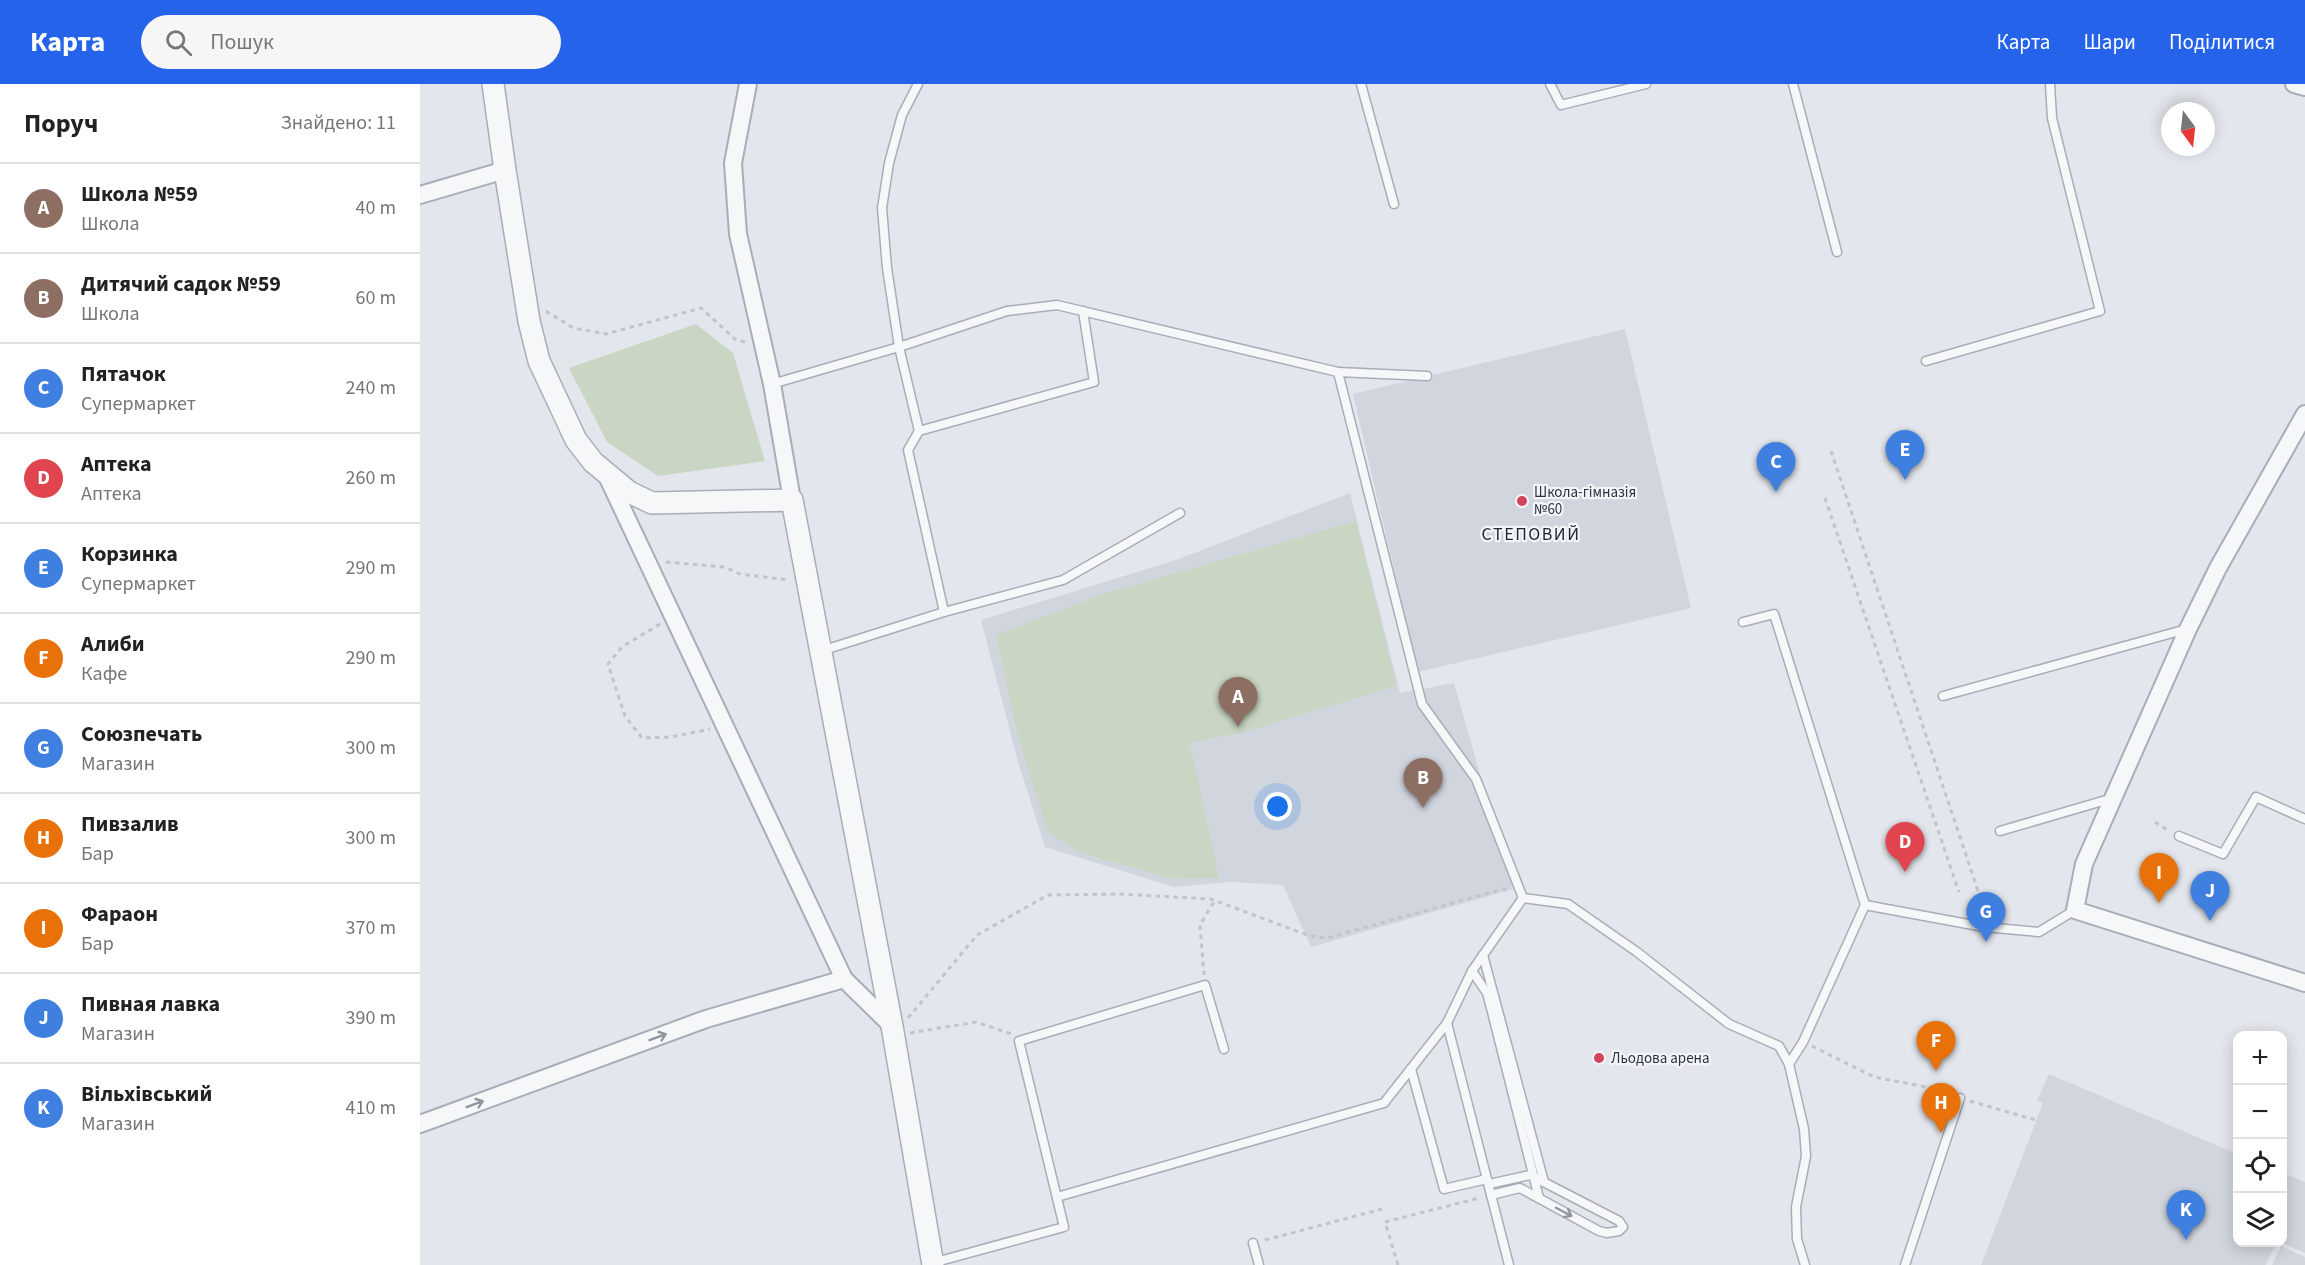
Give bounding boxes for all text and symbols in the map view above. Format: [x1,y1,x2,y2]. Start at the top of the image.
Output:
search box [141,15,561,69]
text: Карта [30,22,105,62]
icon: search [162,26,195,59]
text: Пошук [210,26,274,58]
text: Карта [1997,27,2050,57]
text: Шари [2083,27,2136,57]
text: Поділитися [2169,27,2275,57]
north arrow [2161,102,2215,156]
text: Поруч [24,105,98,142]
text: Знайдено: 11 [281,109,396,137]
text: Школа №59 [81,178,198,210]
text: A [38,194,49,222]
text: 40 m [356,194,396,222]
text: Школа [81,210,140,238]
text: Дитячий садок №59 [81,268,281,300]
text: B [37,284,50,312]
text: 60 m [356,284,396,312]
text: Школа [81,300,140,328]
text: Пятачок [81,358,166,390]
text: C [38,374,49,402]
text: 240 m [346,374,396,402]
text: Супермаркет [81,390,196,418]
pin: E [1886,430,1924,480]
pin: C [1756,442,1796,492]
text: Аптека [81,448,151,480]
text: D [37,464,50,492]
text: 260 m [346,464,396,492]
text: Аптека [81,480,142,508]
place label: Школа-гімназія №60 [1534,482,1636,520]
marker: Школа-гімназія №60 [1515,494,1529,508]
district label: СТЕПОВИЙ [1482,522,1580,547]
text: Корзинка [81,538,178,570]
text: E [38,554,49,582]
text: 290 m [346,554,396,582]
text: Супермаркет [81,570,196,598]
text: Алиби [81,628,145,660]
text: F [38,644,49,672]
text: 290 m [346,644,396,672]
text: Кафе [81,660,127,688]
pin: A [1218,678,1258,727]
text: Союзпечать [81,718,202,750]
text: G [37,734,50,762]
text: 300 m [346,734,396,762]
text: Магазин [81,750,155,778]
pin: B [1404,758,1442,808]
your location [1263,792,1292,821]
text: Пивзалив [81,808,179,840]
pin: D [1886,822,1924,872]
text: H [37,824,50,852]
text: 300 m [346,824,396,852]
text: Бар [81,840,114,868]
pin: I [2140,854,2178,903]
pin: J [2190,872,2230,921]
pin: G [1966,892,2006,942]
text: Фараон [81,898,158,930]
text: I [40,914,47,942]
text: 370 m [346,914,396,942]
text: Бар [81,930,114,958]
text: Пивная лавка [81,988,220,1020]
text: J [38,1004,49,1032]
text: 390 m [346,1004,396,1032]
text: Магазин [81,1020,155,1048]
pin: F [1916,1022,1956,1071]
one-way arrow [648,1030,667,1041]
map controls [2233,1031,2287,1247]
button: + [2233,1031,2287,1085]
place label: Льодова арена [1611,1048,1710,1069]
marker: Льодова арена [1592,1051,1606,1065]
text: Вільхівський [81,1078,212,1110]
pin: H [1922,1084,1960,1133]
button: − [2233,1085,2287,1139]
text: K [37,1094,50,1122]
text: 410 m [346,1094,396,1122]
one-way arrow [465,1097,484,1108]
text: Магазин [81,1110,155,1138]
button: locate [2233,1139,2287,1193]
pin: K [2166,1190,2206,1240]
button: layers [2233,1193,2287,1247]
one-way arrow [1555,1206,1572,1218]

